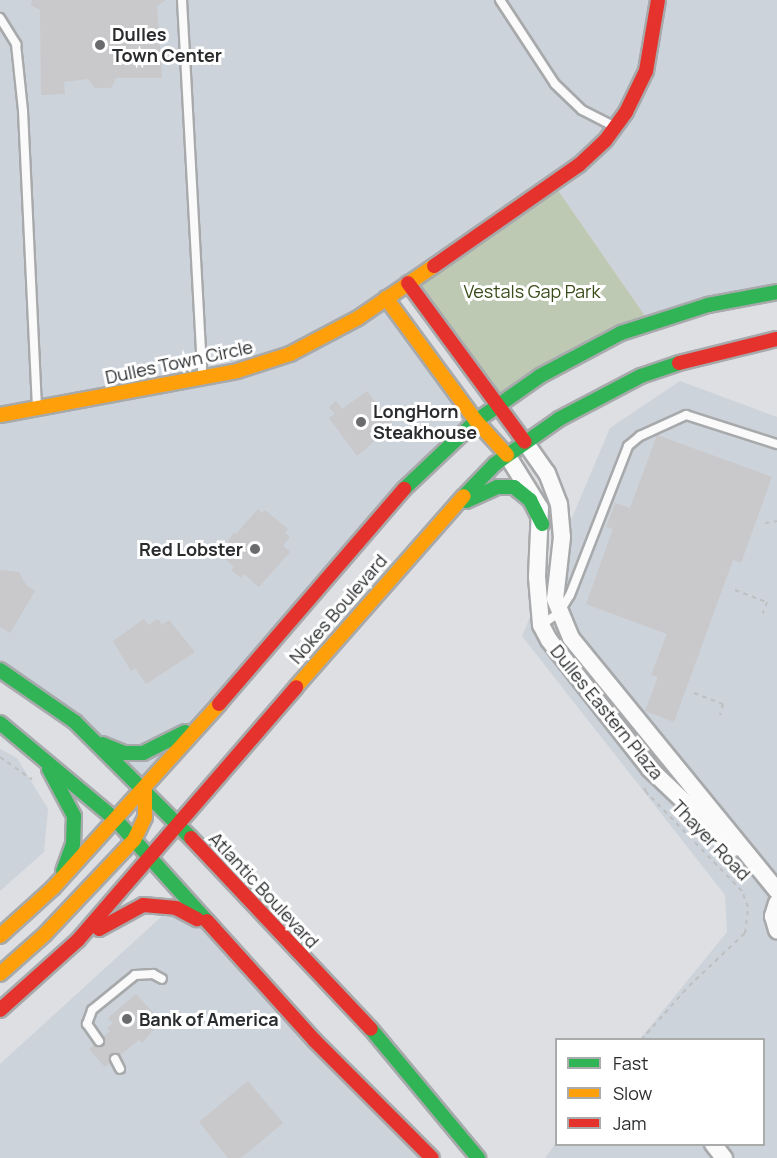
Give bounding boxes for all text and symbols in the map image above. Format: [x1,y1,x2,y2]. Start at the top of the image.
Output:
place label: Dulles Town Center [112,24,222,66]
marker: Dulles Town Center [93,38,107,52]
park label: Vestals Gap Park [463,280,601,302]
street label: Dulles Town Circle [103,336,255,388]
place label: LongHorn Steakhouse [373,401,477,444]
marker: LongHorn Steakhouse [354,415,368,429]
place label: Red Lobster [139,538,243,560]
marker: Red Lobster [248,542,262,556]
street label: Nokes Boulevard [285,550,391,668]
street label: Dulles Eastern Plaza [546,640,668,784]
street label: Thayer Road [667,795,755,885]
street label: Atlantic Boulevard [205,828,323,952]
place label: Bank of America [139,1008,279,1030]
marker: Bank of America [120,1012,134,1026]
legend [555,1038,765,1146]
text: Fast [613,1051,648,1075]
text: Slow [613,1081,652,1105]
text: Jam [613,1111,647,1135]

